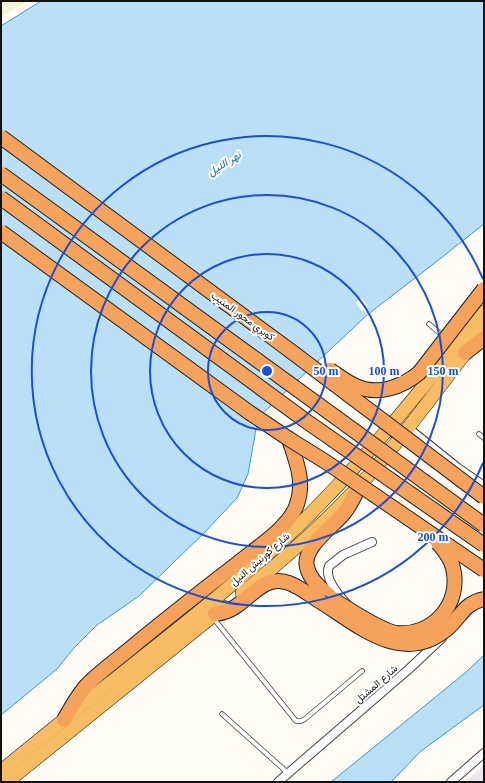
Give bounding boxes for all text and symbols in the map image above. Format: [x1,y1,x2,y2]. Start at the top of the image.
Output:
water label: نهر النيل [205,148,244,179]
street label: كوبري محور المنيب [208,290,277,345]
centre of rings [260,364,274,378]
text: 50 m [314,364,339,378]
text: 100 m [369,364,400,378]
text: 150 m [428,364,459,378]
street label: شارع كورنيش النيل [228,530,293,588]
text: 200 m [418,530,449,544]
street label: شارع المشتل [353,663,400,706]

